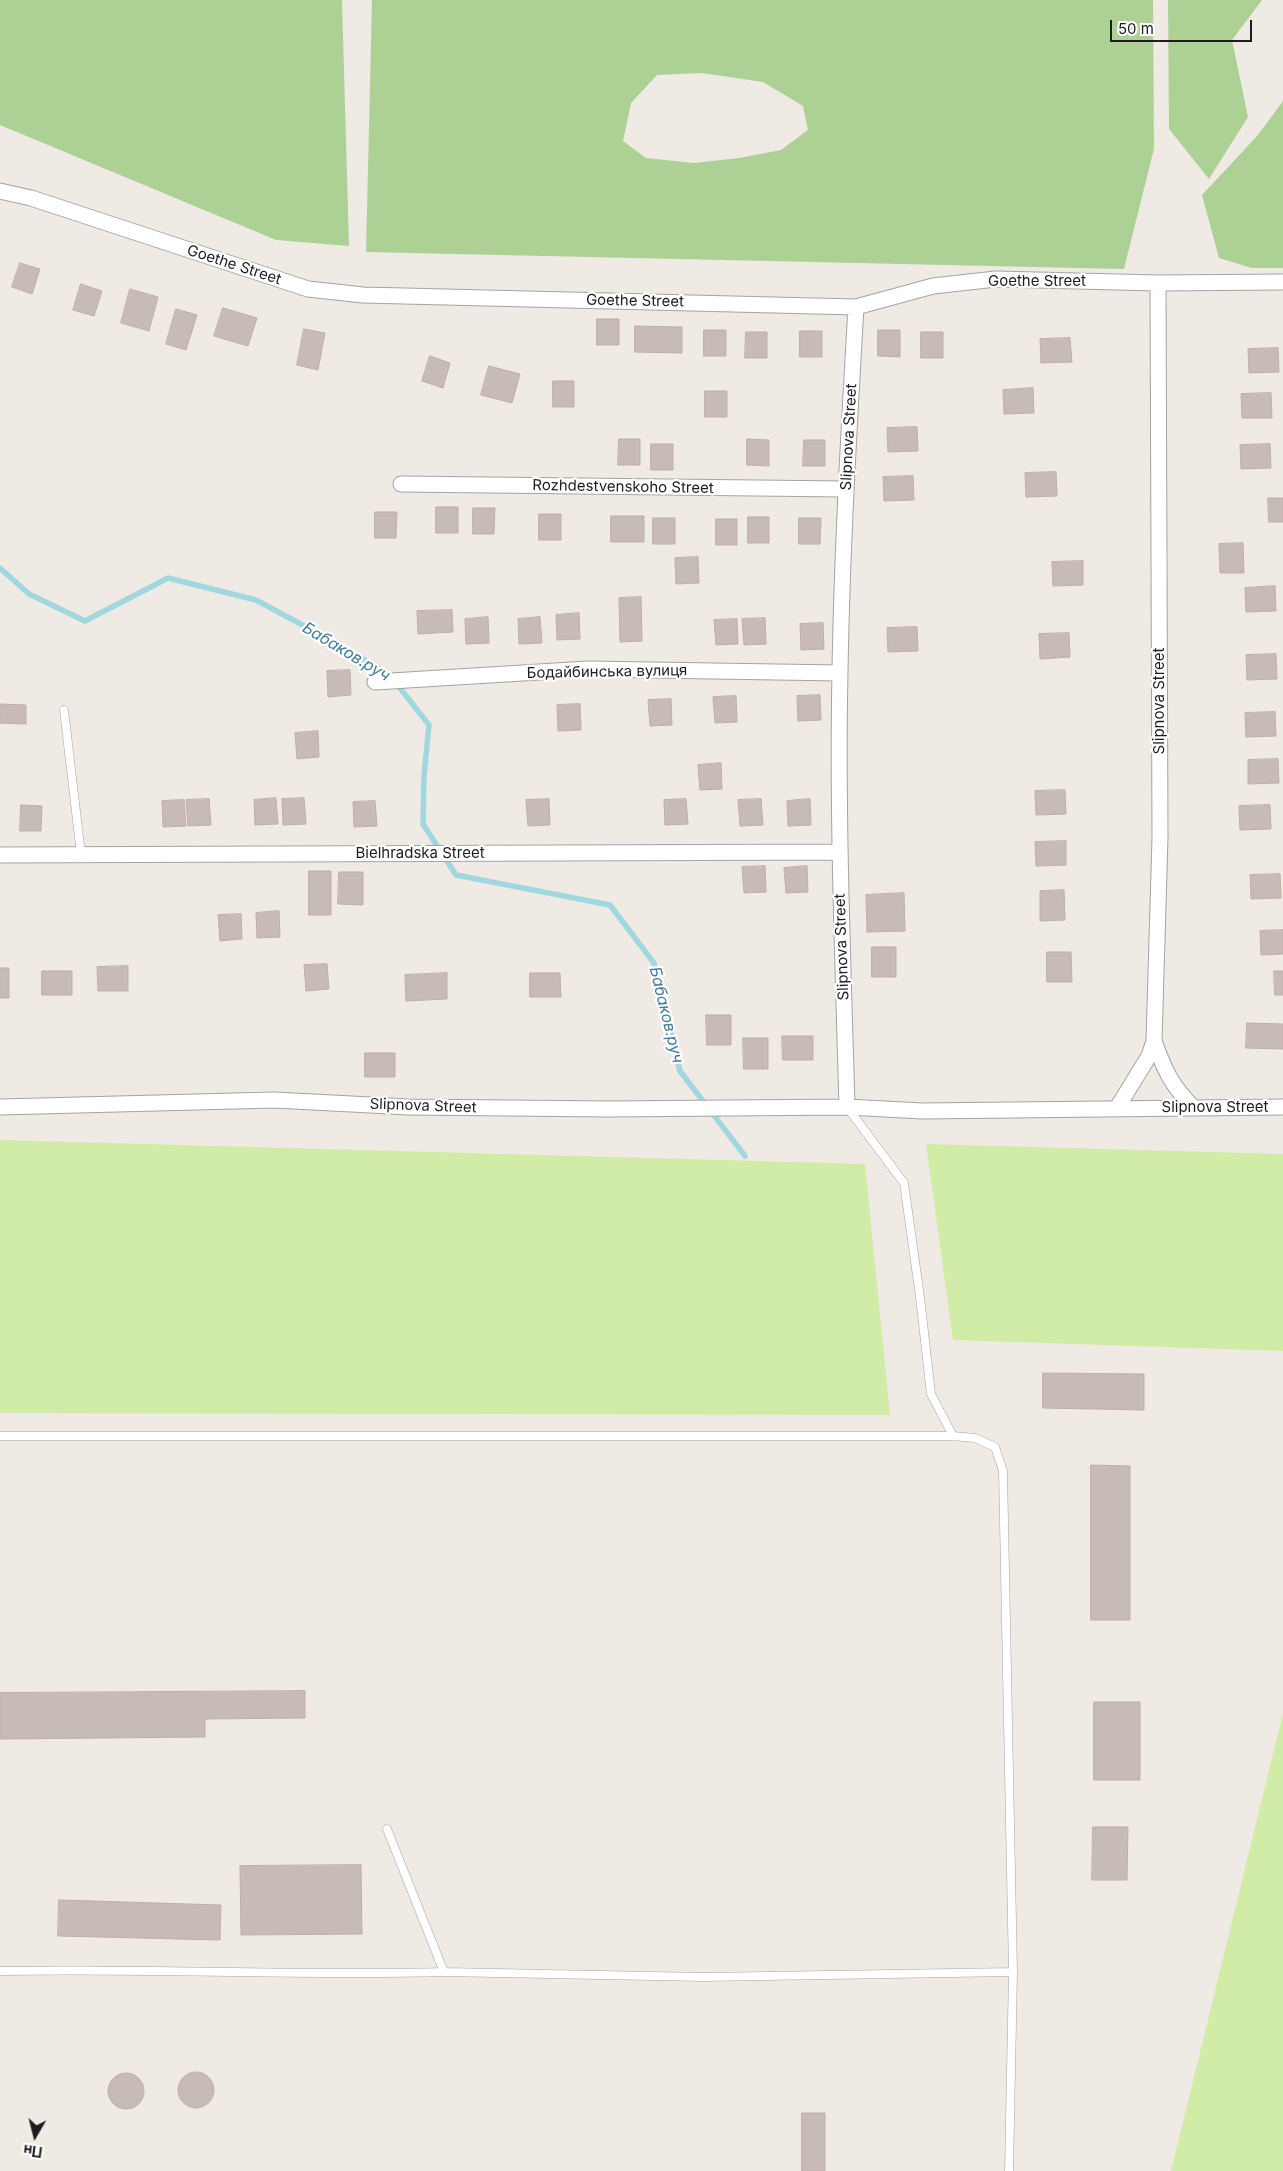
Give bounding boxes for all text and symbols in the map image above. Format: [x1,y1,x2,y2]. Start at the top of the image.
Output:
scale bar [1113,10,1256,42]
text: 50 m [1118,19,1154,38]
street label: Goethe Street [185,241,283,289]
street label: Goethe Street [988,272,1086,290]
street label: Goethe Street [586,291,684,311]
street label: Slipnova Street [837,383,861,491]
street label: Rozhdestvenskoho Street [532,476,714,498]
water label: Бабаков.руч [299,618,393,686]
street label: Slipnova Street [1150,648,1168,754]
street label: Бодайбинська вулиця [526,662,688,682]
street label: Bielhradska Street [355,844,485,862]
street label: Slipnova Street [831,893,853,1001]
water label: Бабаков.руч [645,965,687,1065]
street label: Slipnova Street [369,1095,477,1117]
street label: Slipnova Street [1162,1098,1268,1116]
north arrow [10,2111,60,2161]
text: Пн [22,2142,44,2161]

